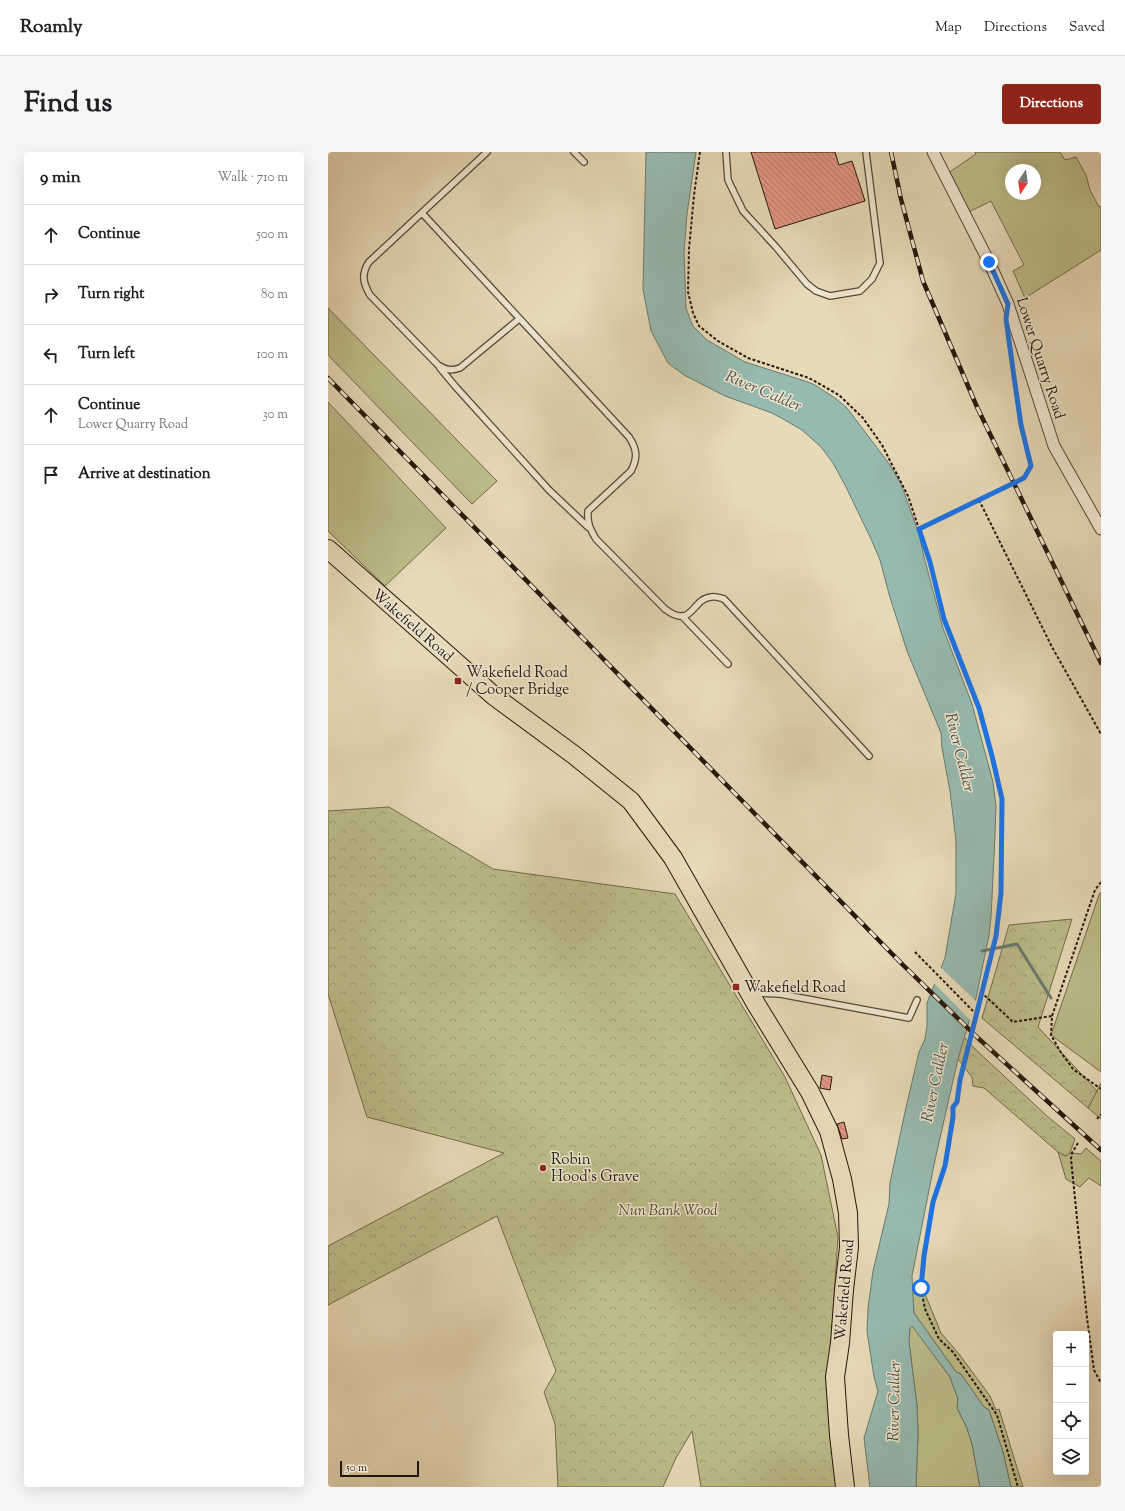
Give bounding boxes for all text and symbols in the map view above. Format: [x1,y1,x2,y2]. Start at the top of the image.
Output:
text: Roamly [20,14,83,41]
text: Map [935,18,962,38]
text: Directions [984,18,1047,38]
text: Saved [1069,18,1105,38]
text: Find us [24,84,112,124]
button: Directions [1002,84,1101,124]
north arrow [1005,164,1041,200]
text: 9 min [40,166,81,190]
text: Walk · 710 m [217,169,288,187]
icon: ahead [40,224,62,246]
text: Continue [78,224,140,245]
text: 500 m [256,226,288,244]
route end [980,253,998,271]
icon: right [40,284,62,306]
text: Turn right [78,284,144,305]
text: 80 m [261,286,288,304]
street label: Lower Quarry Road [1010,295,1069,423]
icon: left [40,344,62,366]
text: Turn left [78,344,135,365]
text: 100 m [256,346,288,364]
water label: River Calder [721,366,805,419]
text: Continue [78,395,140,416]
icon: ahead [40,404,62,426]
text: 30 m [262,406,288,424]
text: Lower Quarry Road [78,416,188,434]
icon: arrive [40,464,62,486]
text: Arrive at destination [78,464,211,485]
street label: Wakefield Road [367,585,458,668]
place label: Wakefield Road / Cooper Bridge [466,663,569,701]
marker: Wakefield Road / Cooper Bridge [453,676,463,686]
water label: River Calder [938,711,980,795]
place label: Wakefield Road [744,978,847,999]
marker: Wakefield Road [731,982,741,992]
water label: River Calder [917,1040,956,1124]
place label: Robin Hood's Grave [551,1150,639,1188]
marker: Robin Hood's Grave [538,1163,548,1173]
park label: Nun Bank Wood [618,1201,718,1222]
street label: Wakefield Road [831,1238,860,1342]
route start [912,1279,930,1297]
map controls [1053,1331,1089,1475]
button: + [1053,1331,1089,1367]
water label: River Calder [883,1360,908,1442]
button: − [1053,1367,1089,1403]
button: locate [1053,1403,1089,1439]
button: layers [1053,1439,1089,1475]
scale bar [340,1459,419,1478]
text: 50 m [346,1460,367,1476]

